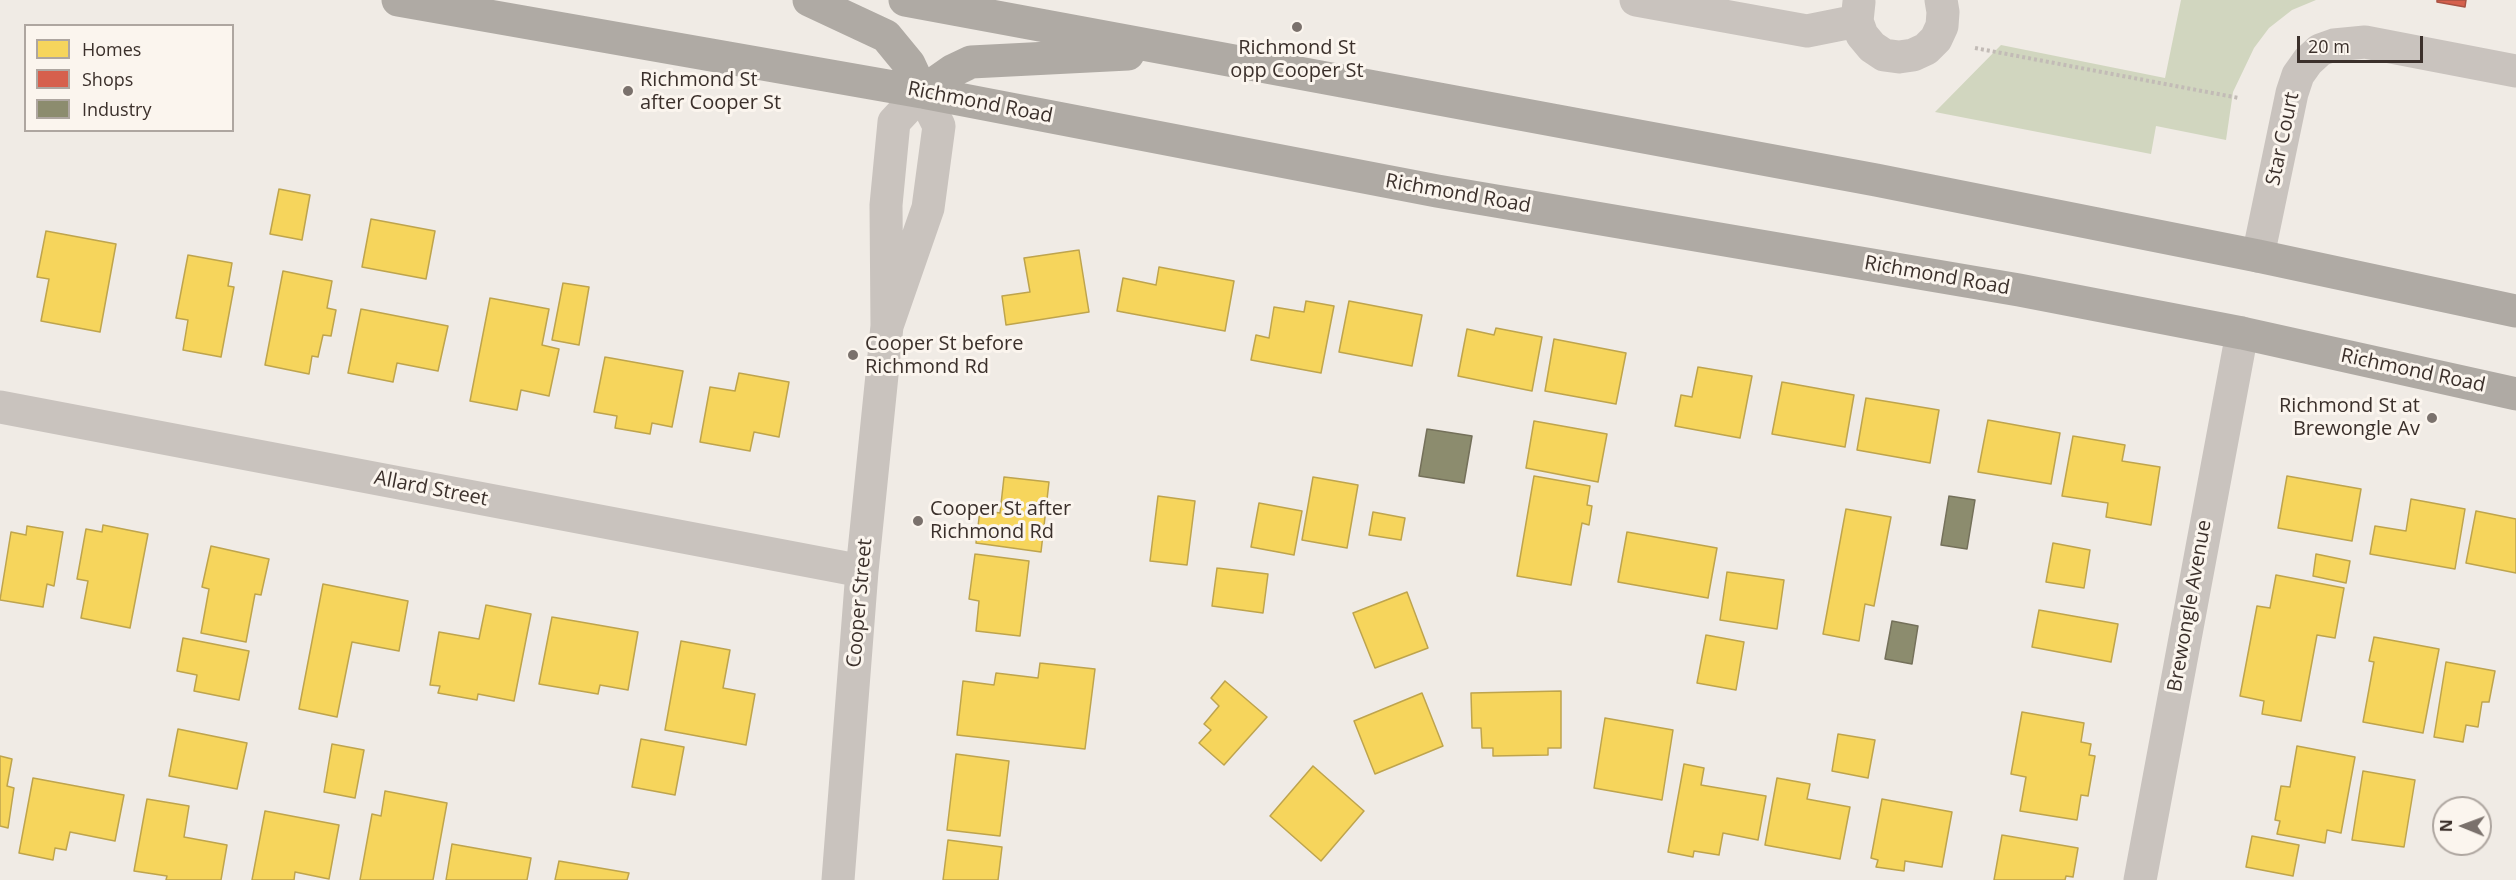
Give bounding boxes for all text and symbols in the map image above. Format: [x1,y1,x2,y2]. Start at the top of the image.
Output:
marker: Richmond St opp Cooper St [1290,20,1304,34]
legend [24,24,234,132]
scale bar [2300,24,2426,62]
text: 20 m [2308,34,2350,58]
place label: Richmond St opp Cooper St [1230,36,1364,83]
text: Homes [82,37,141,61]
text: Shops [82,67,133,91]
place label: Richmond St after Cooper St [640,68,781,115]
street label: Richmond Road [905,77,1055,129]
marker: Richmond St after Cooper St [621,84,635,98]
street label: Star Court [2261,90,2305,188]
text: Industry [82,97,152,121]
street label: Richmond Road [1383,169,1533,219]
street label: Richmond Road [1862,251,2012,301]
place label: Cooper St before Richmond Rd [865,332,1023,379]
street label: Richmond Road [2339,344,2487,398]
marker: Cooper St before Richmond Rd [846,348,860,362]
place label: Richmond St at Brewongle Av [2279,394,2420,441]
marker: Richmond St at Brewongle Av [2425,411,2439,425]
street label: Allard Street [372,466,490,512]
place label: Cooper St after Richmond Rd [930,497,1071,544]
marker: Cooper St after Richmond Rd [911,514,925,528]
street label: Brewongle Avenue [2163,518,2217,694]
street label: Cooper Street [842,538,878,668]
north arrow [2432,796,2492,856]
text: N [2435,819,2457,832]

